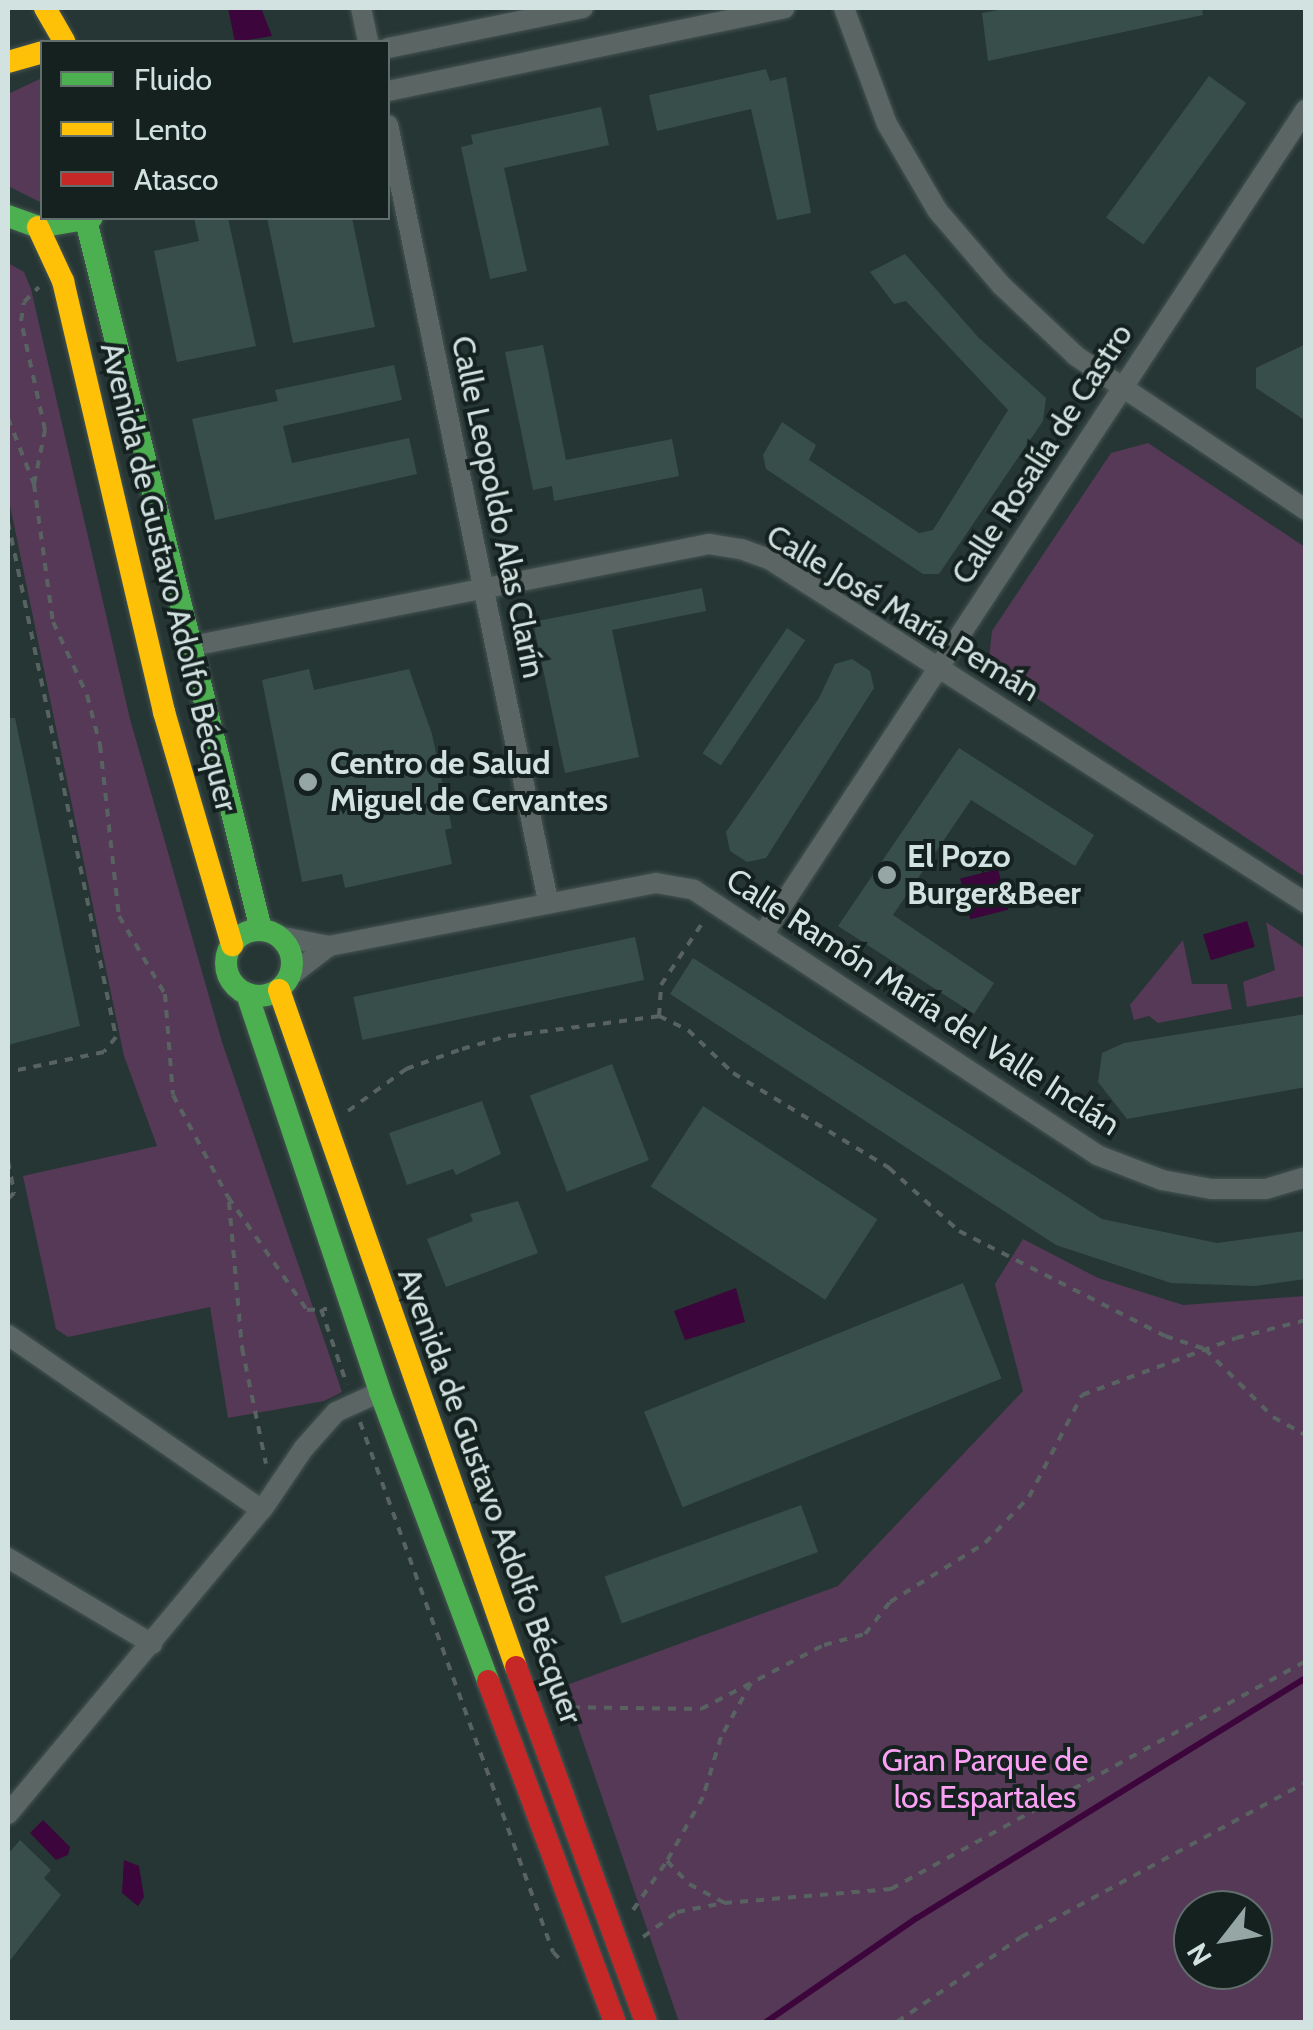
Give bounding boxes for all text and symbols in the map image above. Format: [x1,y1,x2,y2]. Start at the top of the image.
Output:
legend [40,40,390,220]
text: Fluido [134,61,212,98]
text: Lento [134,111,207,148]
text: Atasco [134,161,219,198]
street label: Calle Rosalía de Castro [943,316,1141,592]
street label: Calle Leopoldo Alas Clarín [443,332,553,682]
street label: Avenida de Gustavo Adolfo Bécquer [92,338,246,816]
street label: Calle José María Pemán [759,516,1047,710]
place label: Centro de Salud Miguel de Cervantes [330,745,608,820]
marker: Centro de Salud Miguel de Cervantes [295,769,321,795]
place label: El Pozo Burger&Beer [907,838,1081,913]
street label: Calle Ramón María del Valle Inclán [719,860,1127,1144]
marker: El Pozo Burger&Beer [876,864,898,886]
street label: Avenida de Gustavo Adolfo Bécquer [390,1263,590,1729]
park label: Gran Parque de los Espartales [882,1742,1088,1817]
north arrow [1173,1890,1273,1990]
text: N [1179,1937,1219,1972]

